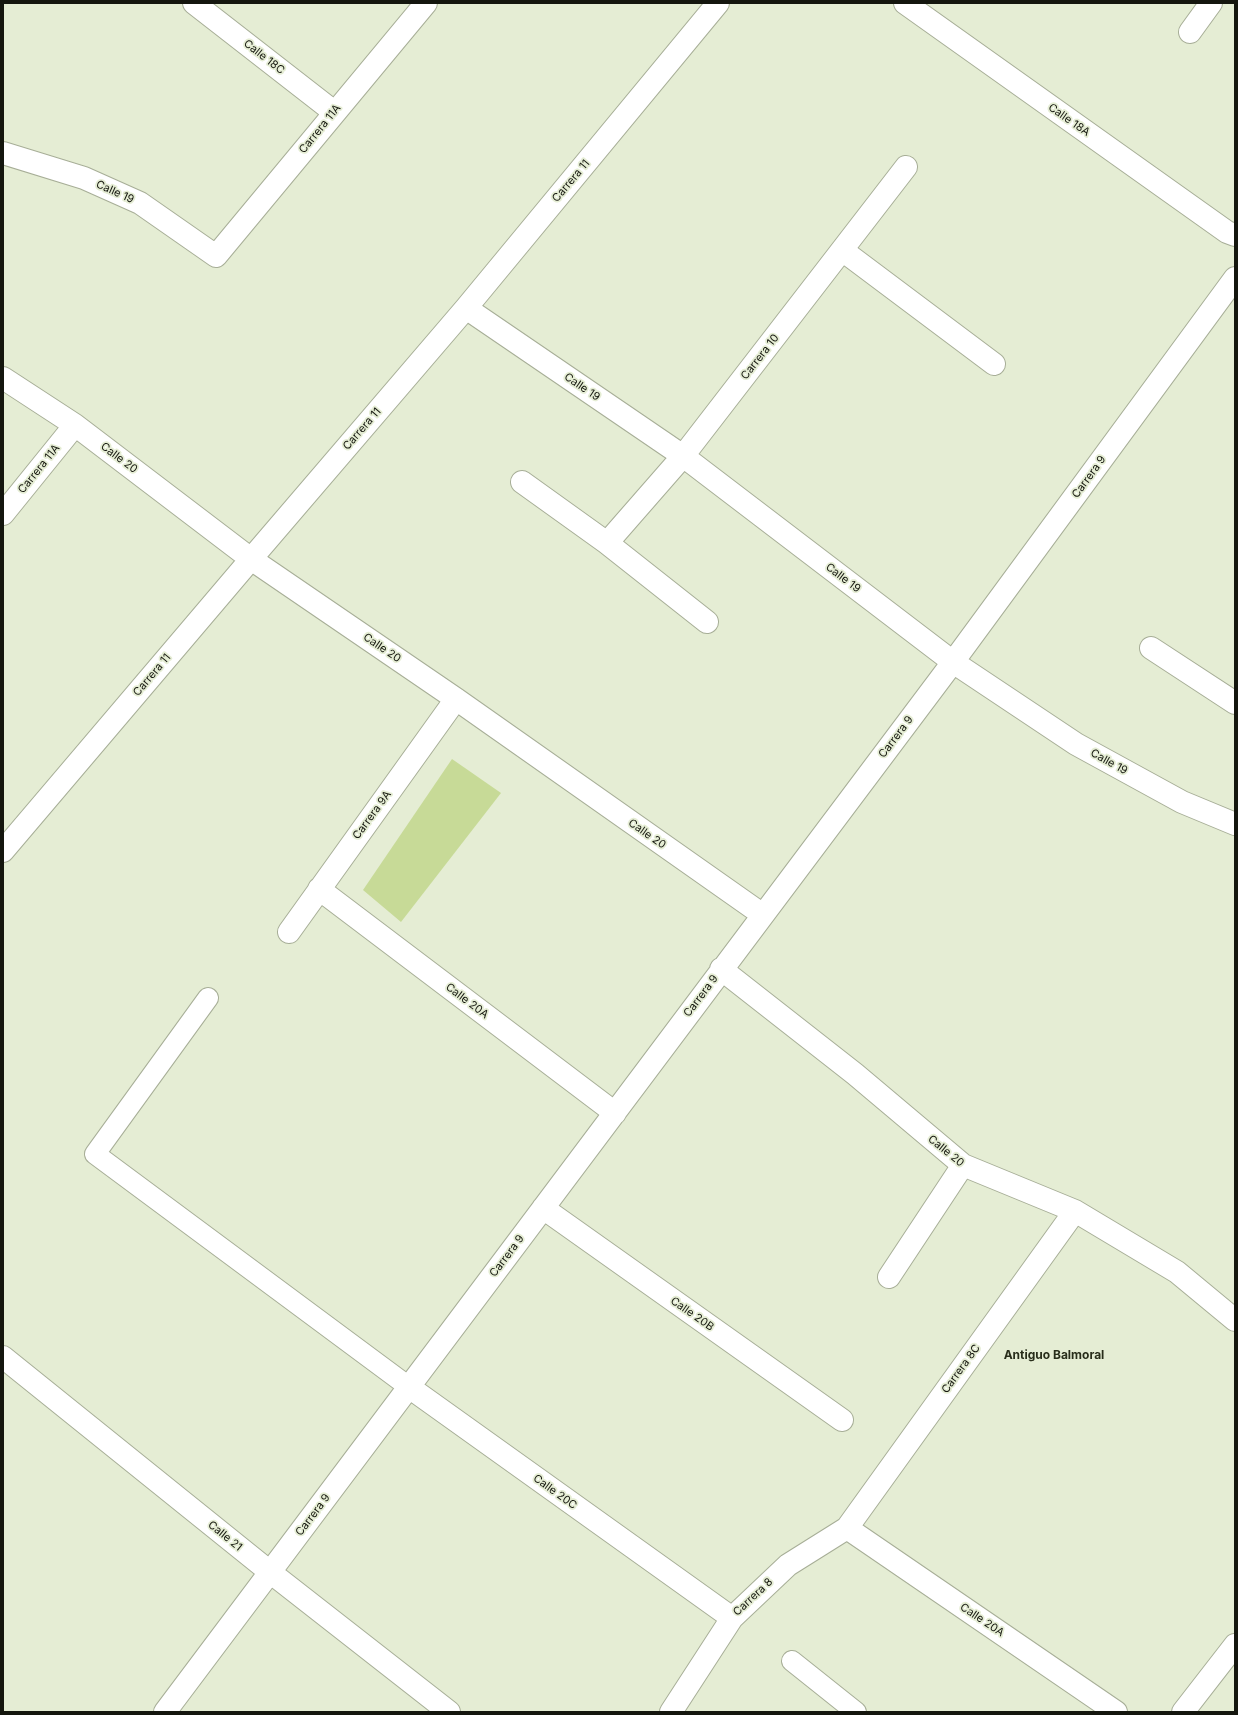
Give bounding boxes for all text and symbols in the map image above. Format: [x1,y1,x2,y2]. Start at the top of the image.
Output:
street label: Calle 18C [241,37,287,77]
street label: Calle 18A [1046,101,1092,139]
street label: Carrera 11A [296,102,344,156]
street label: Carrera 11 [549,157,593,205]
street label: Calle 19 [94,178,136,206]
street label: Carrera 10 [738,332,782,382]
street label: Calle 19 [562,370,602,404]
street label: Carrera 11 [340,405,384,453]
street label: Calle 20 [98,440,140,476]
street label: Carrera 11A [15,442,63,496]
street label: Carrera 9 [1069,453,1109,501]
street label: Calle 19 [823,561,863,595]
street label: Calle 20 [361,631,403,665]
street label: Carrera 11 [130,651,174,699]
street label: Carrera 9 [876,713,916,761]
street label: Calle 19 [1088,746,1130,778]
street label: Carrera 9A [350,788,394,842]
street label: Calle 20 [626,816,668,852]
street label: Carrera 9 [681,972,721,1020]
street label: Calle 20A [443,981,491,1021]
street label: Calle 20 [925,1132,967,1170]
street label: Carrera 9 [487,1232,527,1280]
street label: Calle 20B [668,1294,716,1334]
street label: Carrera 8C [939,1342,983,1396]
district label: Antiguo Balmoral [1004,1348,1104,1362]
street label: Calle 20C [531,1472,579,1512]
street label: Carrera 9 [293,1491,333,1539]
street label: Calle 21 [205,1518,245,1554]
street label: Carrera 8 [731,1575,775,1619]
street label: Calle 20A [957,1600,1007,1640]

